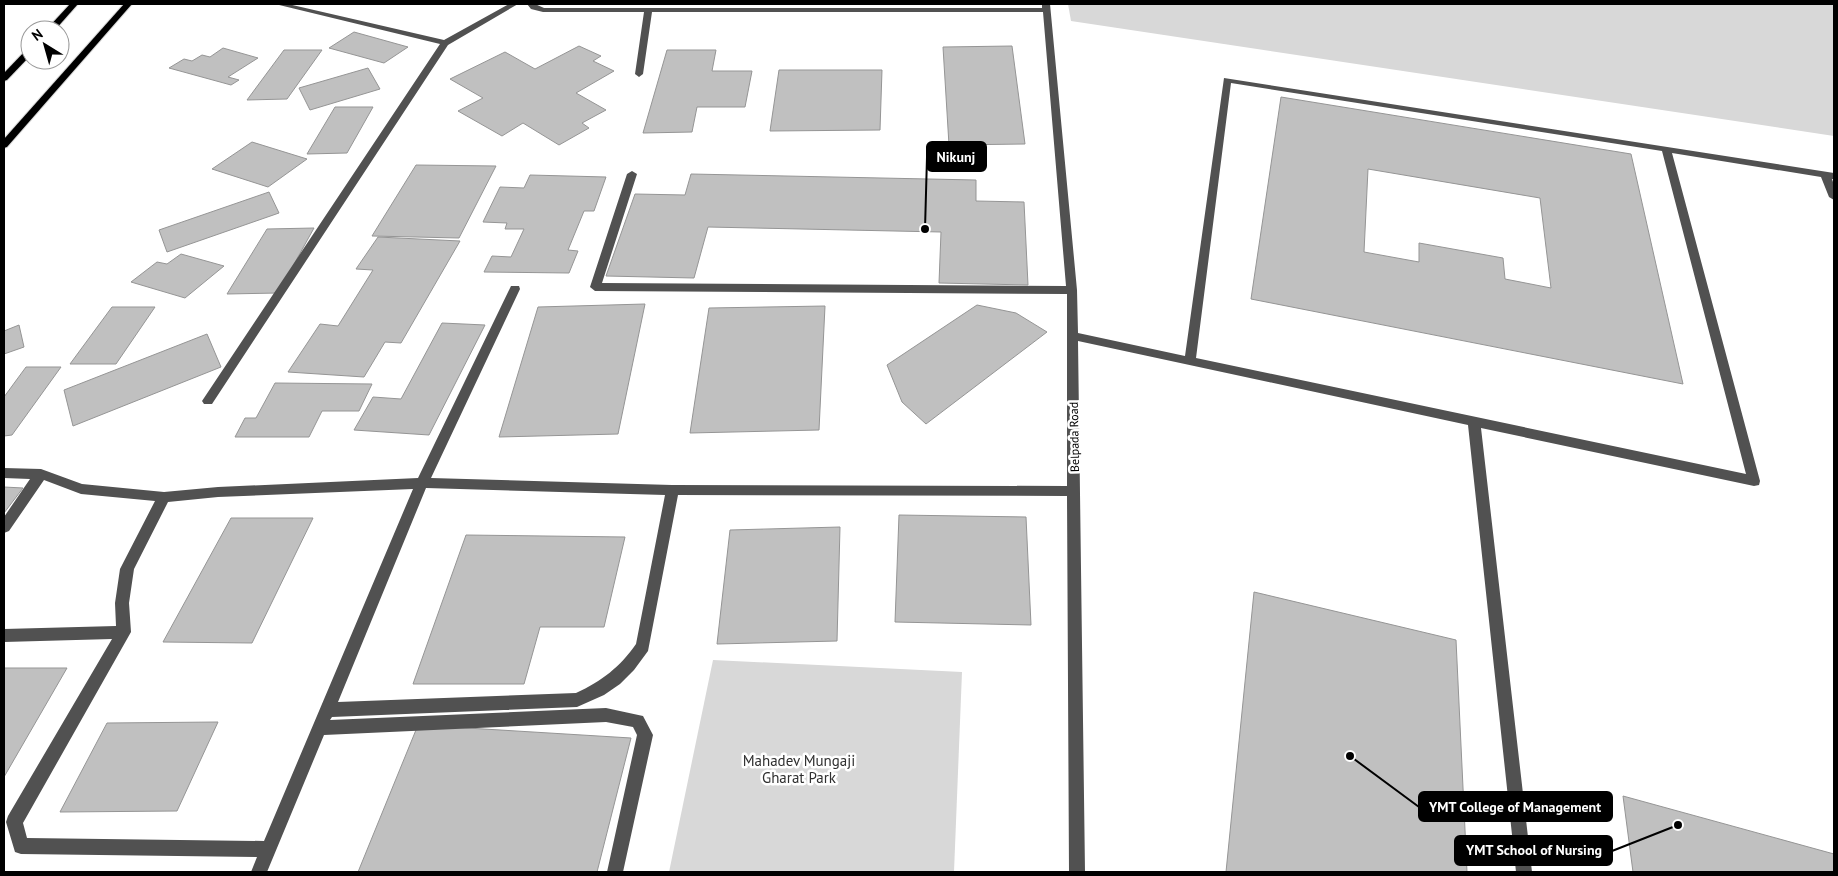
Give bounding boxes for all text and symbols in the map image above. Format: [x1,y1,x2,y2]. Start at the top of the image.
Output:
north arrow [20,20,70,70]
text: N [28,25,46,45]
callout: Nikunj [927,142,986,171]
text: Nikunj [937,148,976,166]
street label: Belpada Road [1066,402,1082,472]
park label: Mahadev Mungaji Gharat Park [743,751,855,787]
callout: YMT College of Management [1419,792,1612,821]
text: YMT College of Management [1428,798,1601,816]
callout: YMT School of Nursing [1455,836,1612,865]
text: YMT School of Nursing [1465,841,1602,859]

